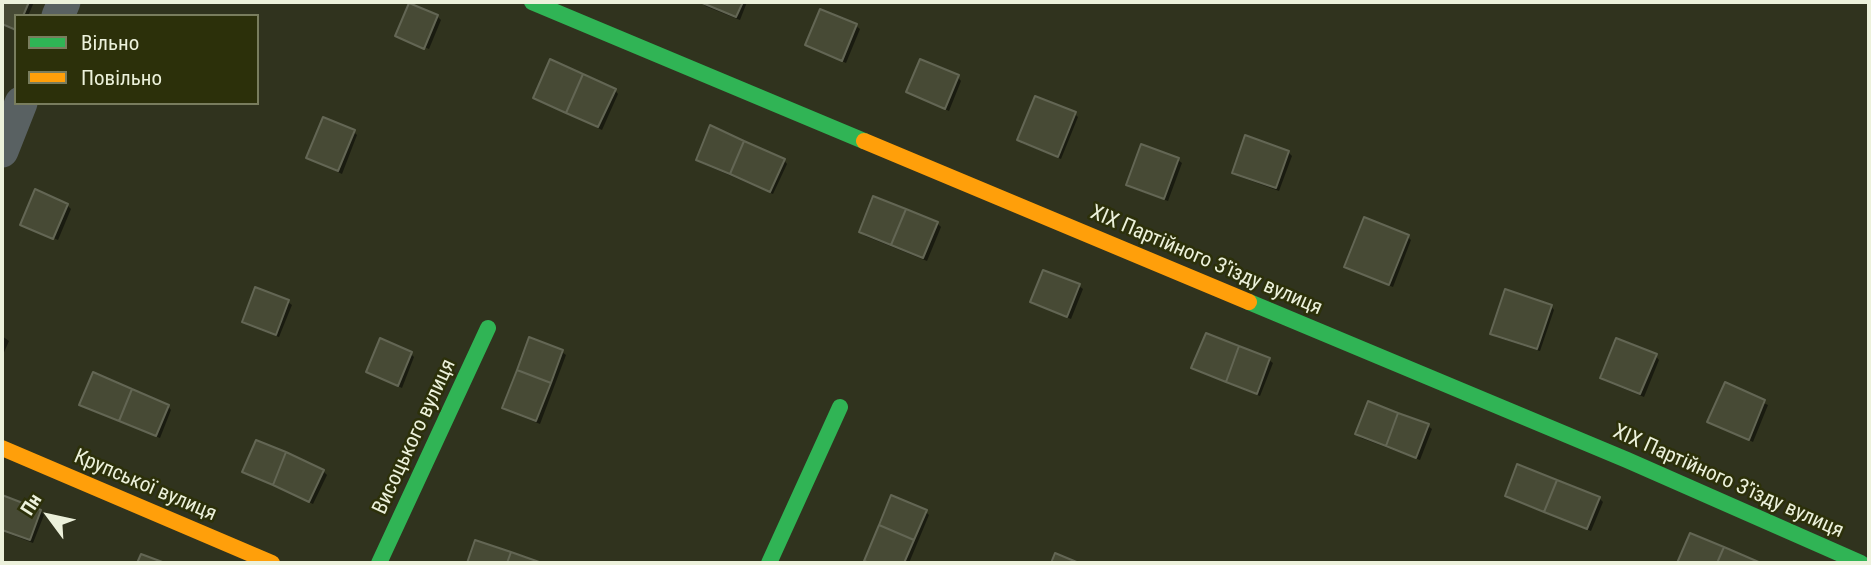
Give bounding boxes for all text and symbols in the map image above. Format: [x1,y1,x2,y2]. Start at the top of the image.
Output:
legend [14,14,259,105]
text: Вільно [81,31,139,55]
text: Повільно [81,66,162,90]
street label: XIX Партійного З'їзду вулиця [1086,201,1326,321]
street label: Висоцького вулиця [368,355,462,519]
street label: XIX Партійного З'їзду вулиця [1609,420,1847,544]
street label: Крупської вулиця [70,445,220,527]
north arrow [14,481,84,551]
text: Пн [16,489,46,519]

